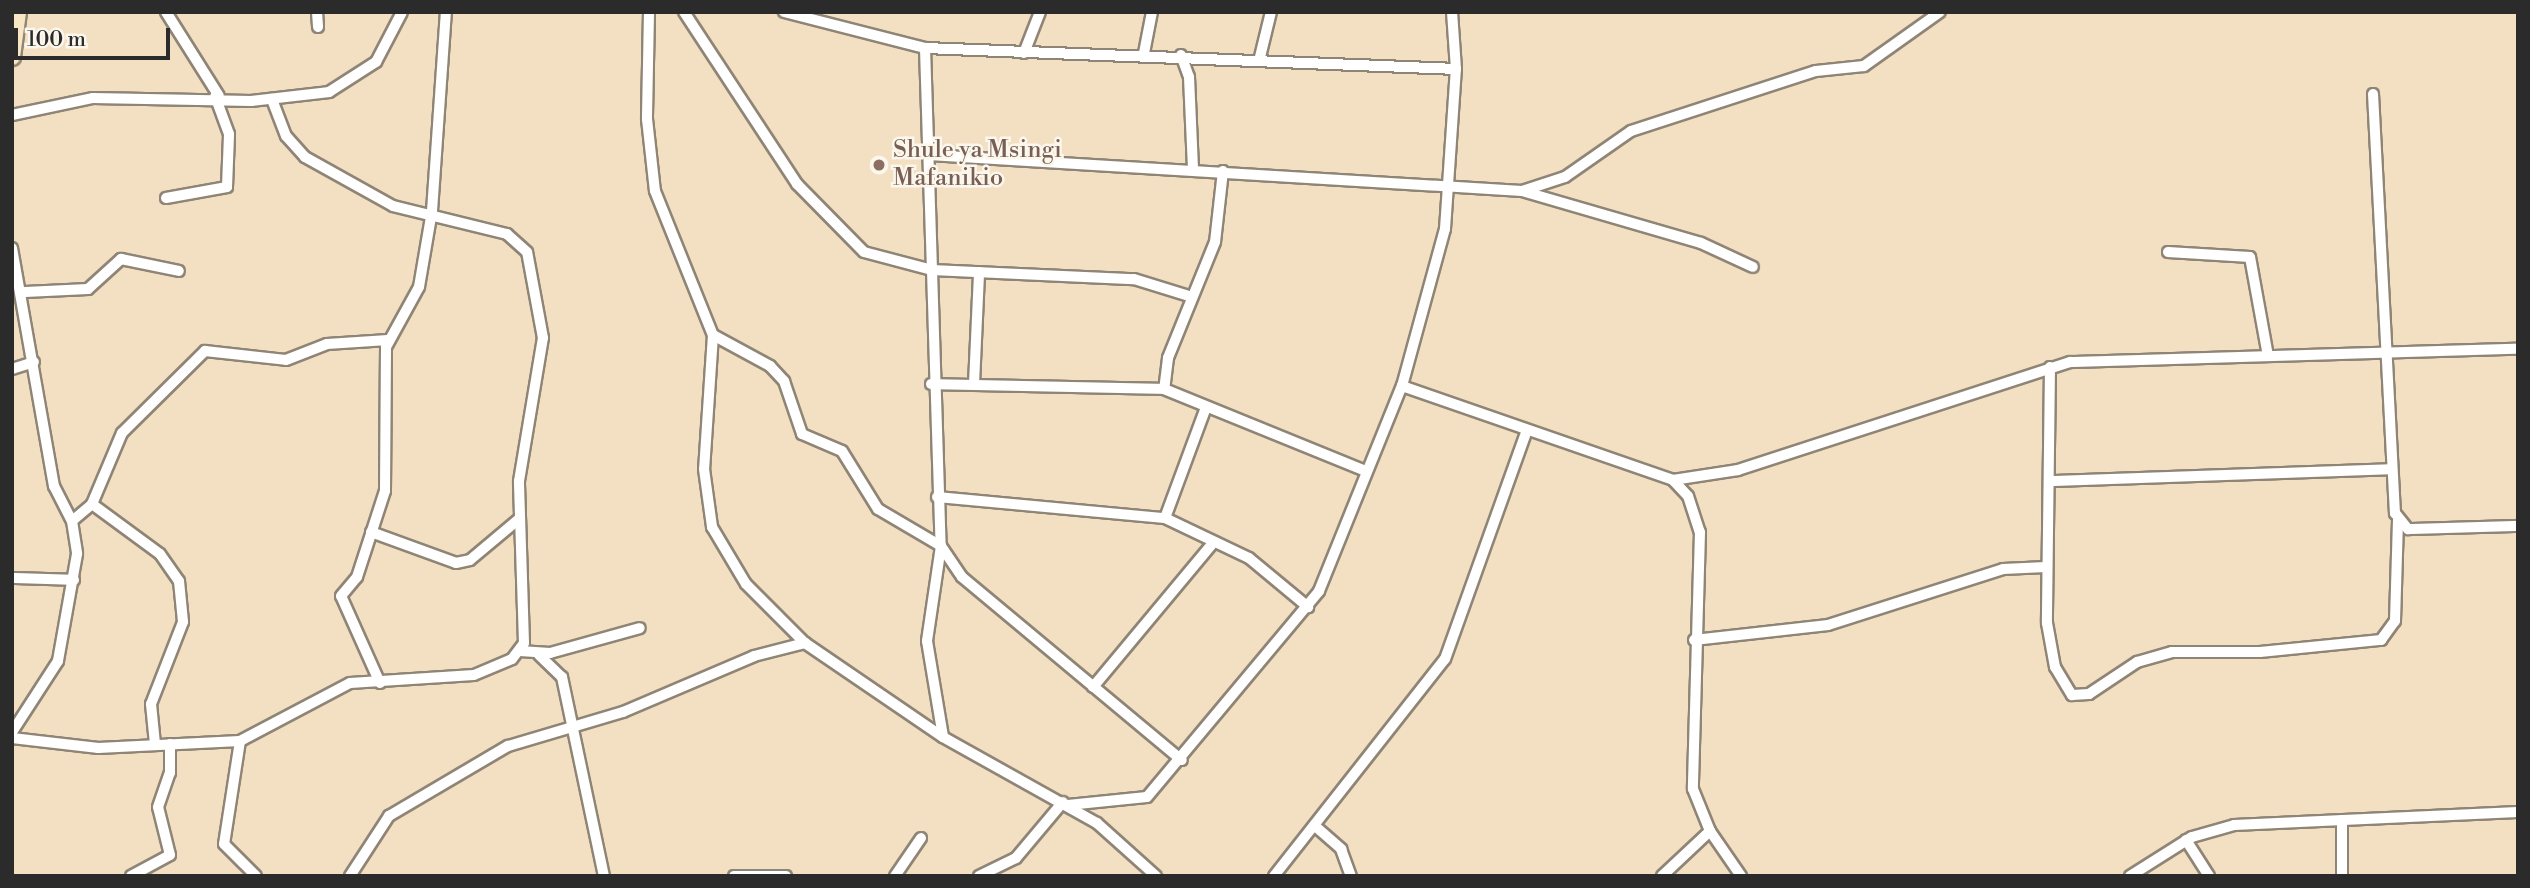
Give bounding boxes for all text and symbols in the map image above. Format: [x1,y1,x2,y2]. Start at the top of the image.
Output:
scale bar [18,14,173,58]
text: 100 m [27,27,86,53]
place label: Shule ya Msingi Mafanikio [893,137,1062,193]
marker: Shule ya Msingi Mafanikio [871,157,887,173]

